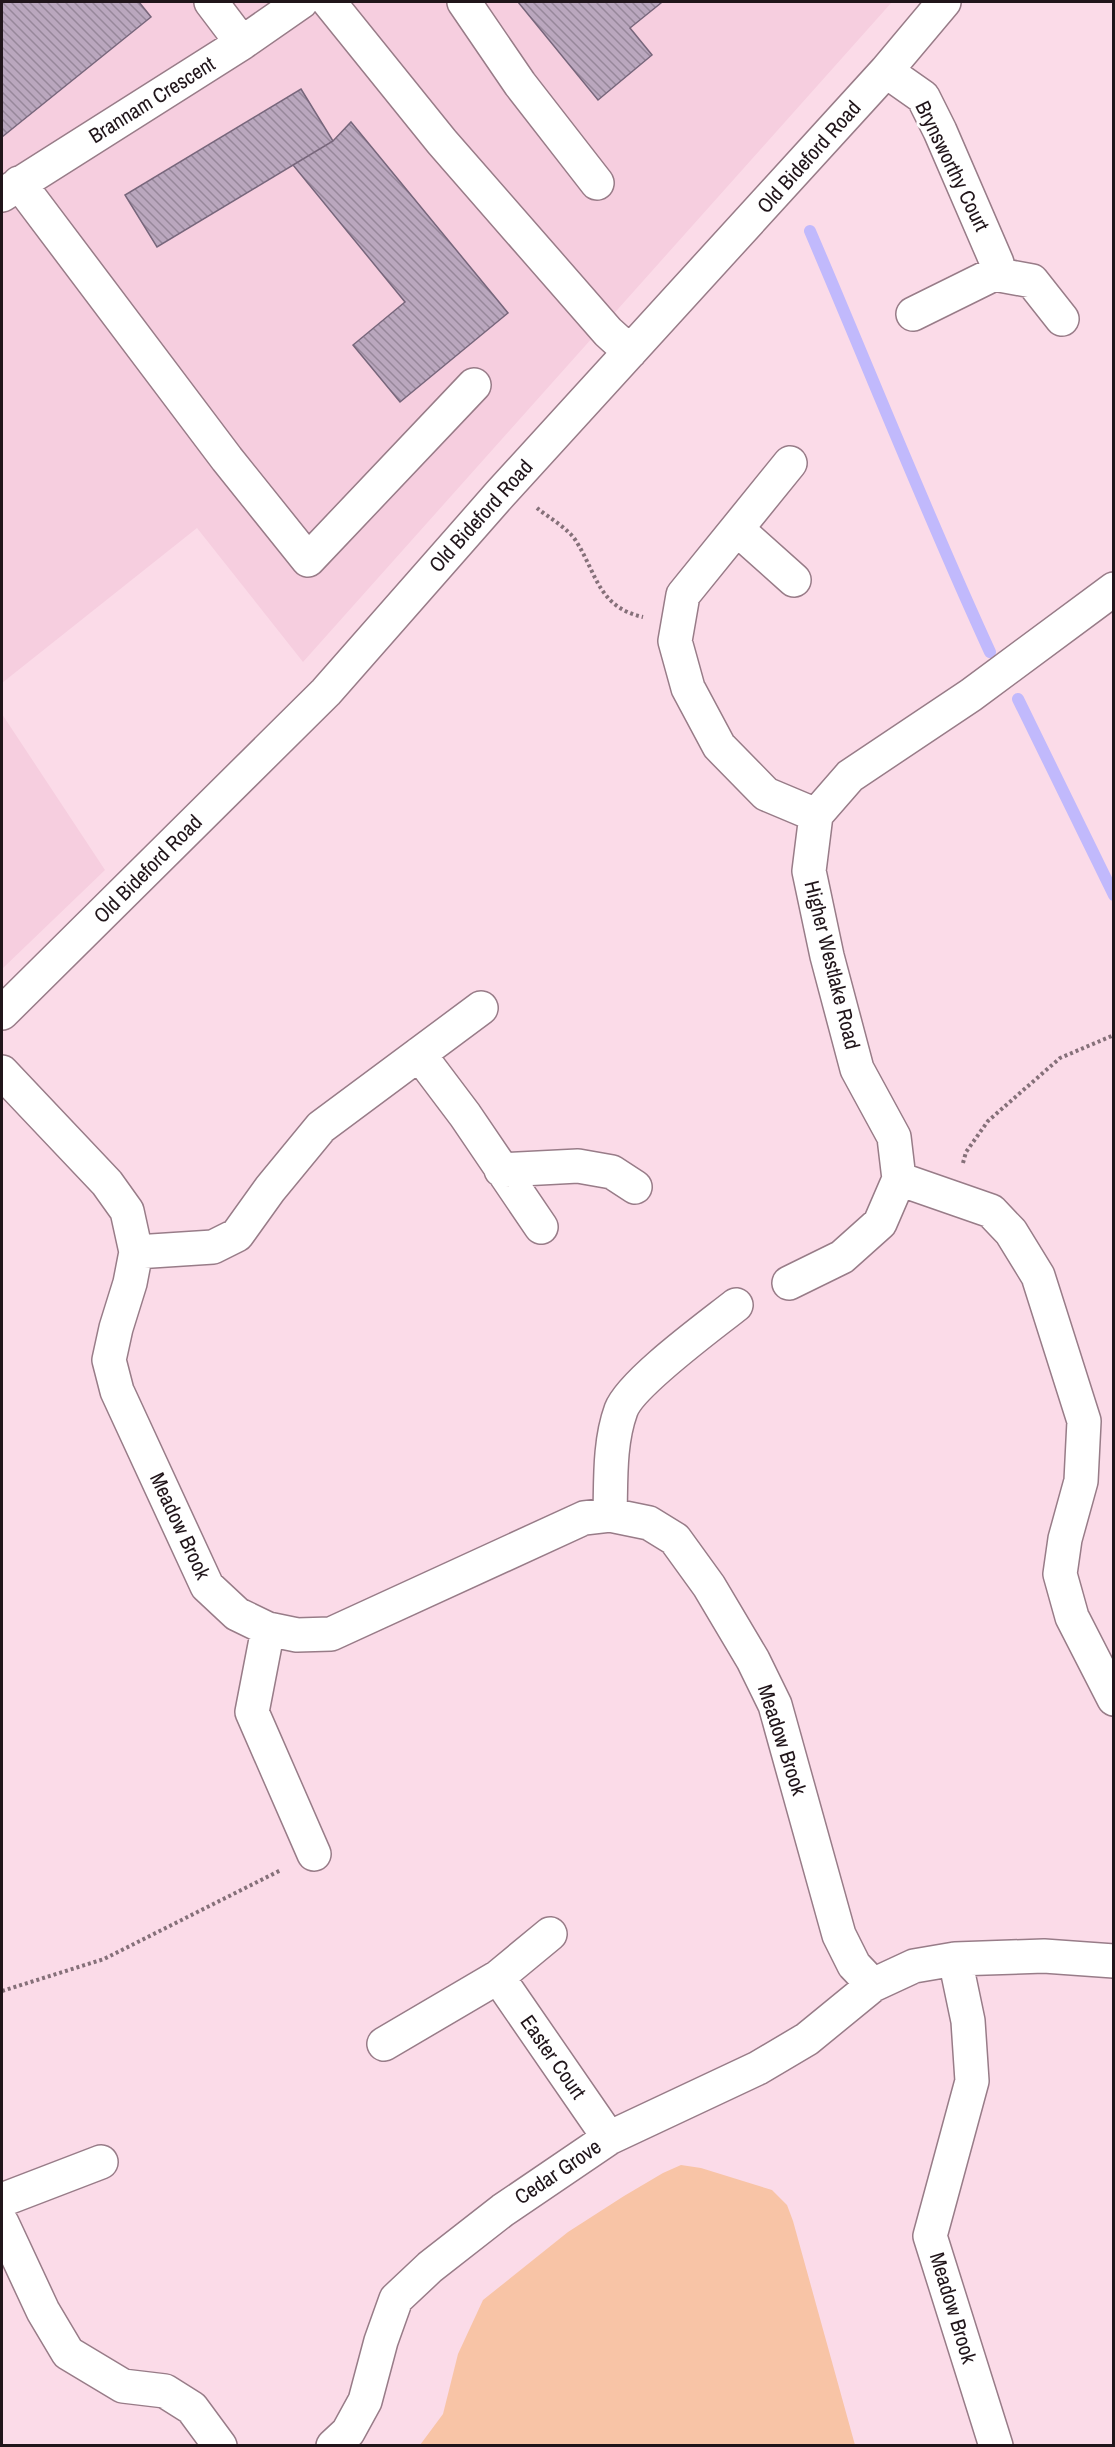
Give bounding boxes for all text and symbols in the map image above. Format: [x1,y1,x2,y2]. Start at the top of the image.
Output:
street label: Brannam Crescent [83,49,220,150]
street label: Old Bideford Road [750,94,867,219]
street label: Brynsworthy Court [908,96,997,236]
street label: Old Bideford Road [422,453,539,578]
street label: Old Bideford Road [87,808,208,929]
street label: Higher Westlake Road [797,877,867,1052]
street label: Meadow Brook [143,1468,218,1584]
street label: Meadow Brook [751,1681,814,1799]
street label: Easter Court [514,2009,593,2105]
street label: Cedar Grove [509,2132,607,2211]
street label: Meadow Brook [923,2249,984,2367]

